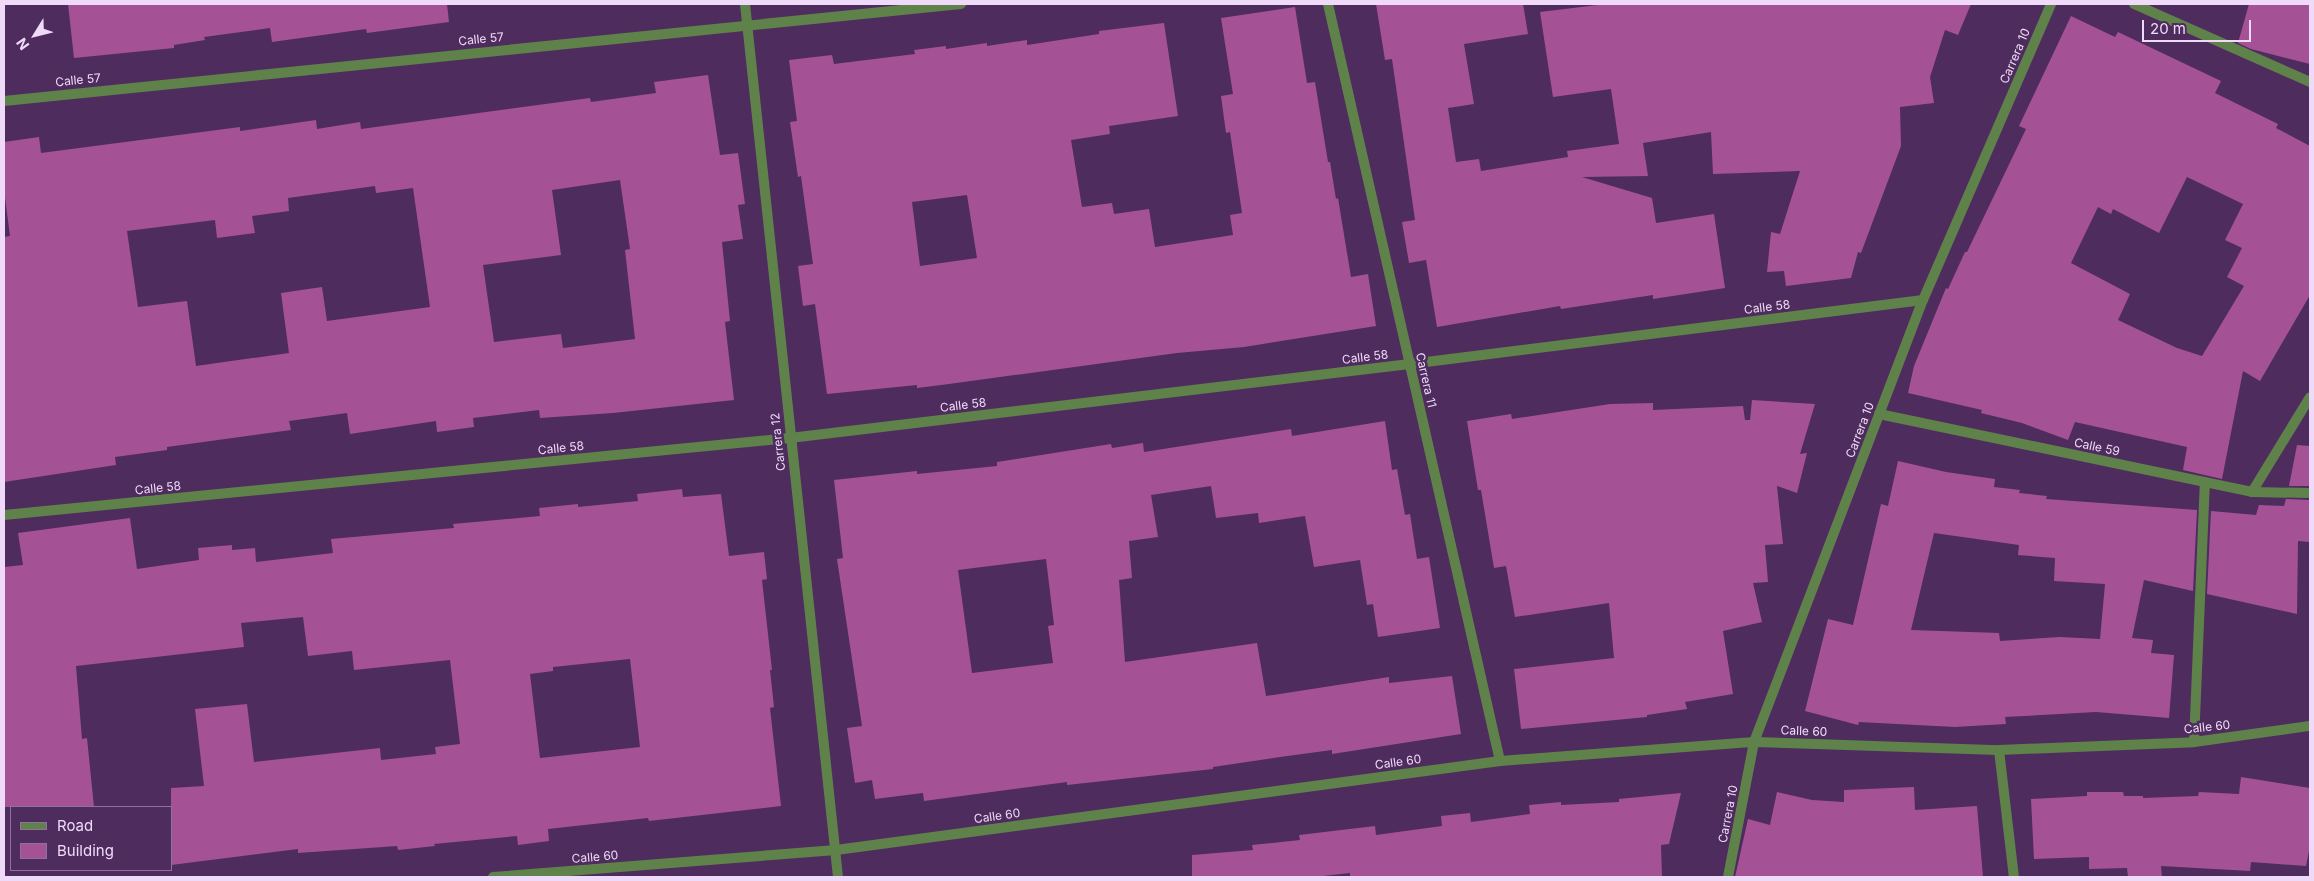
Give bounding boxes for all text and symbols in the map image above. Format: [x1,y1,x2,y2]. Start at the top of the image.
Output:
north arrow [10,10,60,60]
scale bar [2144,10,2253,42]
text: 20 m [2150,19,2186,38]
street label: Carrera 10 [1997,26,2033,86]
street label: Calle 57 [457,29,505,49]
text: N [12,35,32,53]
street label: Calle 57 [54,70,102,90]
street label: Calle 58 [1743,297,1791,317]
street label: Calle 58 [1341,347,1389,367]
street label: Carrera 11 [1413,351,1439,409]
street label: Calle 58 [939,395,987,415]
street label: Carrera 10 [1843,400,1877,460]
street label: Carrera 12 [768,412,788,472]
street label: Calle 59 [2073,435,2121,459]
street label: Calle 58 [537,438,585,458]
street label: Calle 58 [134,478,182,498]
street label: Calle 60 [2183,717,2231,737]
street label: Calle 60 [1780,723,1828,739]
street label: Calle 60 [1374,752,1422,772]
street label: Carrera 10 [1715,784,1741,844]
legend [10,806,172,871]
street label: Calle 60 [973,806,1021,826]
text: Road [57,816,93,835]
text: Building [57,841,114,860]
street label: Calle 60 [571,848,619,866]

